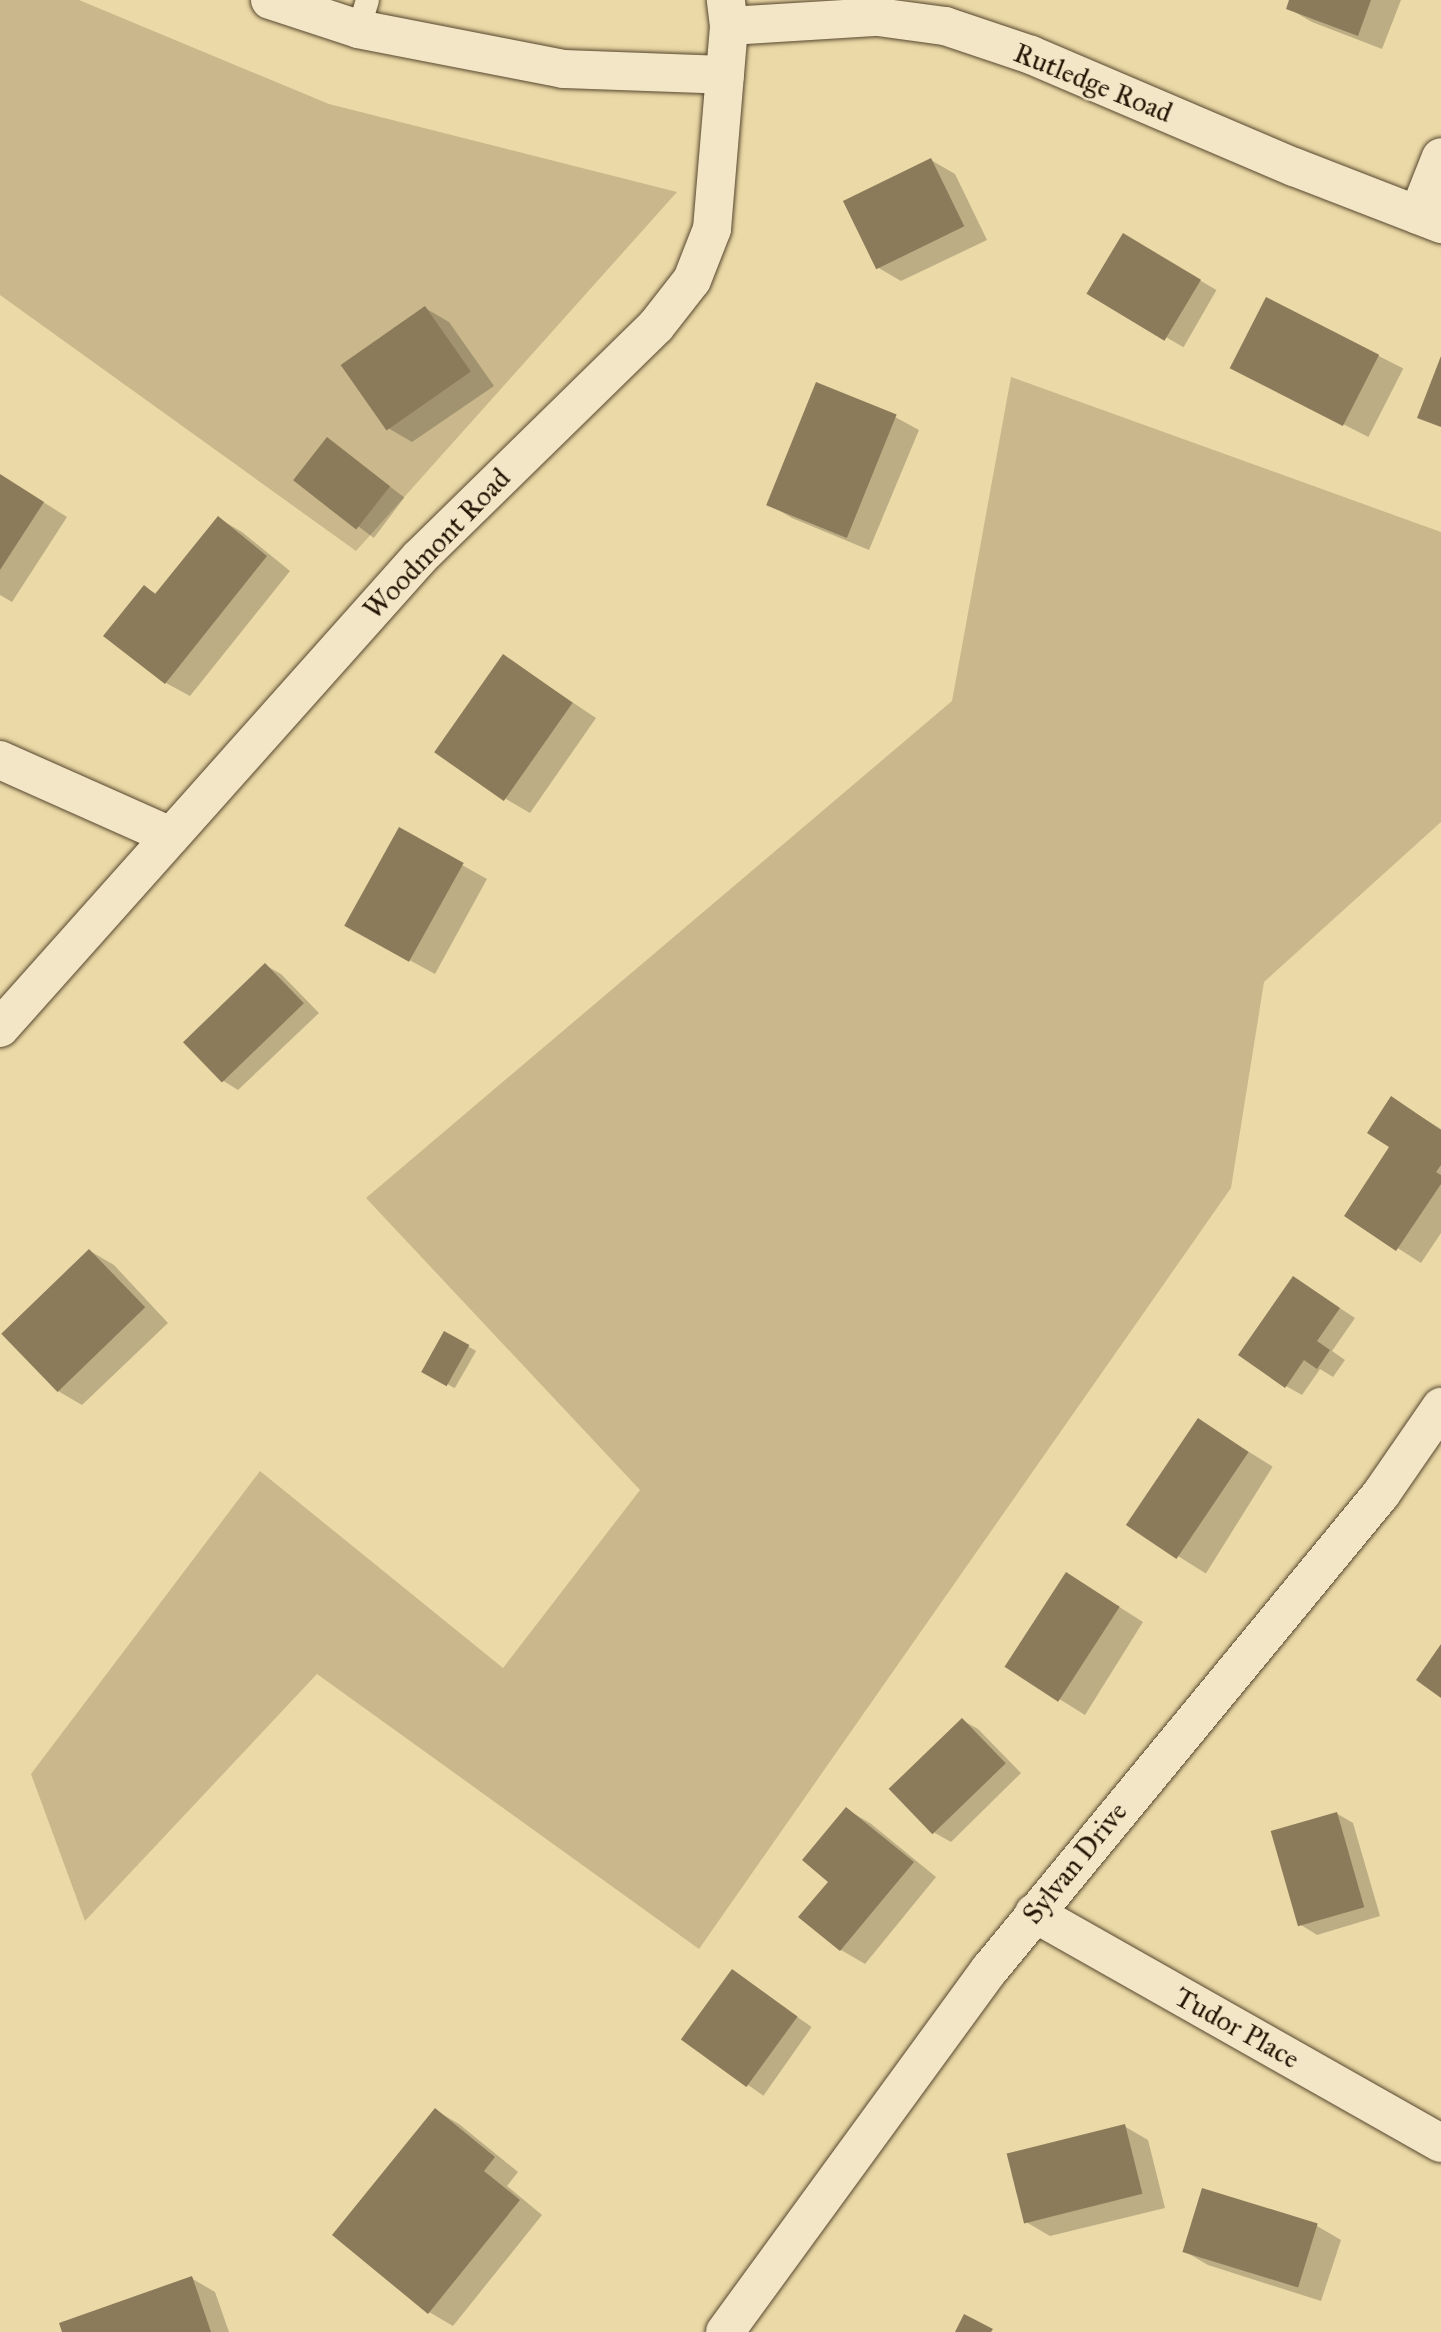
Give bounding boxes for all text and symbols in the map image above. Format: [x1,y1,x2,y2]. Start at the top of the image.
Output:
street label: Rutledge Road [1009,36,1177,130]
street label: Woodmont Road [357,462,517,626]
street label: Sylvan Drive [1016,1795,1134,1931]
street label: Tudor Place [1169,1980,1305,2076]

